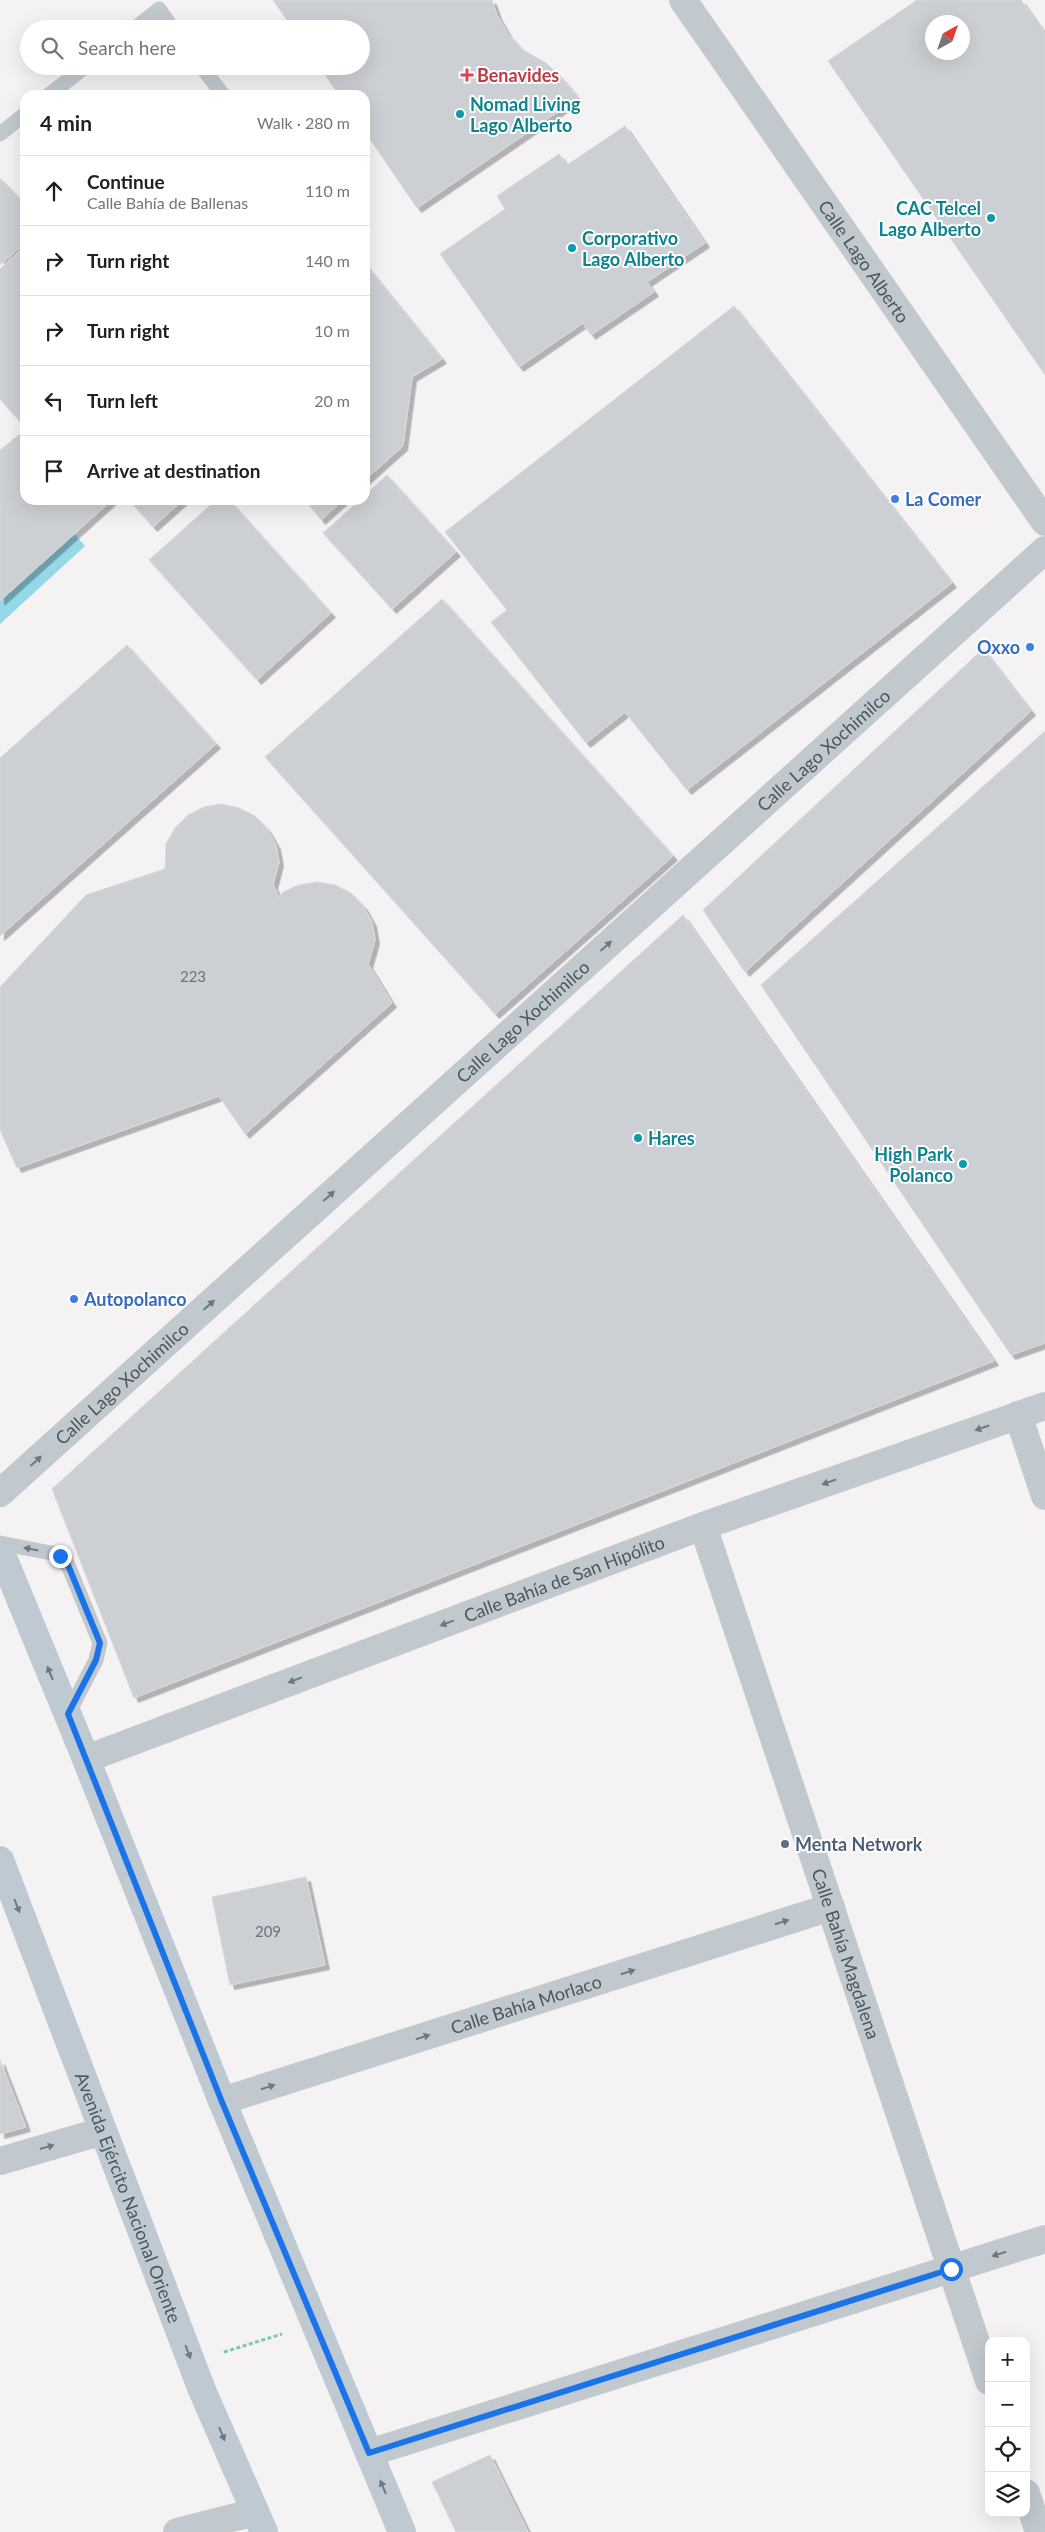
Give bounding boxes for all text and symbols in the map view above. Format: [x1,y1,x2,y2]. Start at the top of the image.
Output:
north arrow [925,15,970,60]
search box [20,20,370,75]
icon: search [38,34,66,62]
text: Search here [78,36,176,59]
place label: Benavides [477,64,559,86]
marker: Benavides [461,69,473,81]
place label: Nomad Living Lago Alberto [470,93,581,136]
marker: Nomad Living Lago Alberto [454,108,466,120]
text: 4 min [40,110,92,135]
text: Walk · 280 m [257,113,350,132]
text: Continue [87,170,165,193]
icon: ahead [40,177,68,205]
text: 110 m [305,181,350,200]
text: Calle Bahía de Ballenas [87,193,248,212]
street label: Calle Lago Alberto [814,196,914,327]
place label: CAC Telcel Lago Alberto [879,197,981,240]
marker: CAC Telcel Lago Alberto [985,212,997,224]
place label: Corporativo Lago Alberto [582,227,684,270]
marker: Corporativo Lago Alberto [566,242,578,254]
icon: right [40,247,68,275]
text: Turn right [87,249,169,272]
text: 140 m [305,251,350,270]
icon: right [40,317,68,345]
text: Turn right [87,319,169,342]
text: 10 m [314,321,350,340]
icon: left [40,387,68,415]
text: Turn left [87,389,158,412]
text: 20 m [314,391,350,410]
icon: arrive [40,457,68,485]
text: Arrive at destination [87,459,260,482]
place label: La Comer [905,488,982,510]
marker: La Comer [889,493,901,505]
place label: Oxxo [977,636,1020,658]
marker: Oxxo [1024,641,1036,653]
street label: Calle Lago Xochimilco [752,684,895,816]
one-way arrow [599,941,612,952]
street label: Calle Lago Xochimilco [451,956,594,1087]
house number: 223 [180,967,206,985]
place label: Hares [648,1127,695,1149]
marker: Hares [632,1132,644,1144]
place label: High Park Polanco [874,1143,953,1186]
marker: High Park Polanco [957,1158,969,1170]
one-way arrow [323,1190,335,1202]
place label: Autopolanco [83,1288,187,1310]
marker: Autopolanco [68,1293,80,1305]
one-way arrow [202,1299,214,1311]
street label: Calle Lago Xochimilco [51,1317,193,1449]
one-way arrow [975,1425,990,1432]
one-way arrow [30,1455,42,1467]
one-way arrow [821,1478,836,1486]
street label: Calle Bahía de San Hipólito [461,1531,668,1626]
one-way arrow [22,1544,38,1552]
route end [49,1545,72,1568]
one-way arrow [439,1619,454,1627]
one-way arrow [46,1665,54,1680]
one-way arrow [287,1676,302,1684]
place label: Menta Network [795,1833,923,1855]
marker: Menta Network [779,1838,791,1850]
street label: Calle Bahía Magdalena [807,1866,885,2042]
one-way arrow [13,1899,21,1914]
one-way arrow [775,1918,790,1925]
house number: 209 [255,1922,281,1940]
one-way arrow [620,1967,635,1975]
street label: Calle Bahía Morlaco [448,1970,604,2038]
one-way arrow [415,2033,430,2040]
street label: Avenida Ejército Nacional Oriente [71,2069,186,2326]
one-way arrow [261,2082,276,2090]
one-way arrow [39,2143,54,2151]
one-way arrow [991,2250,1006,2258]
route start [940,2258,963,2281]
map controls [985,2337,1030,2517]
button: + [985,2337,1030,2382]
one-way arrow [184,2345,192,2360]
button: − [985,2382,1030,2427]
one-way arrow [218,2427,226,2441]
button: locate [985,2427,1030,2472]
button: layers [985,2472,1030,2517]
one-way arrow [379,2480,387,2494]

